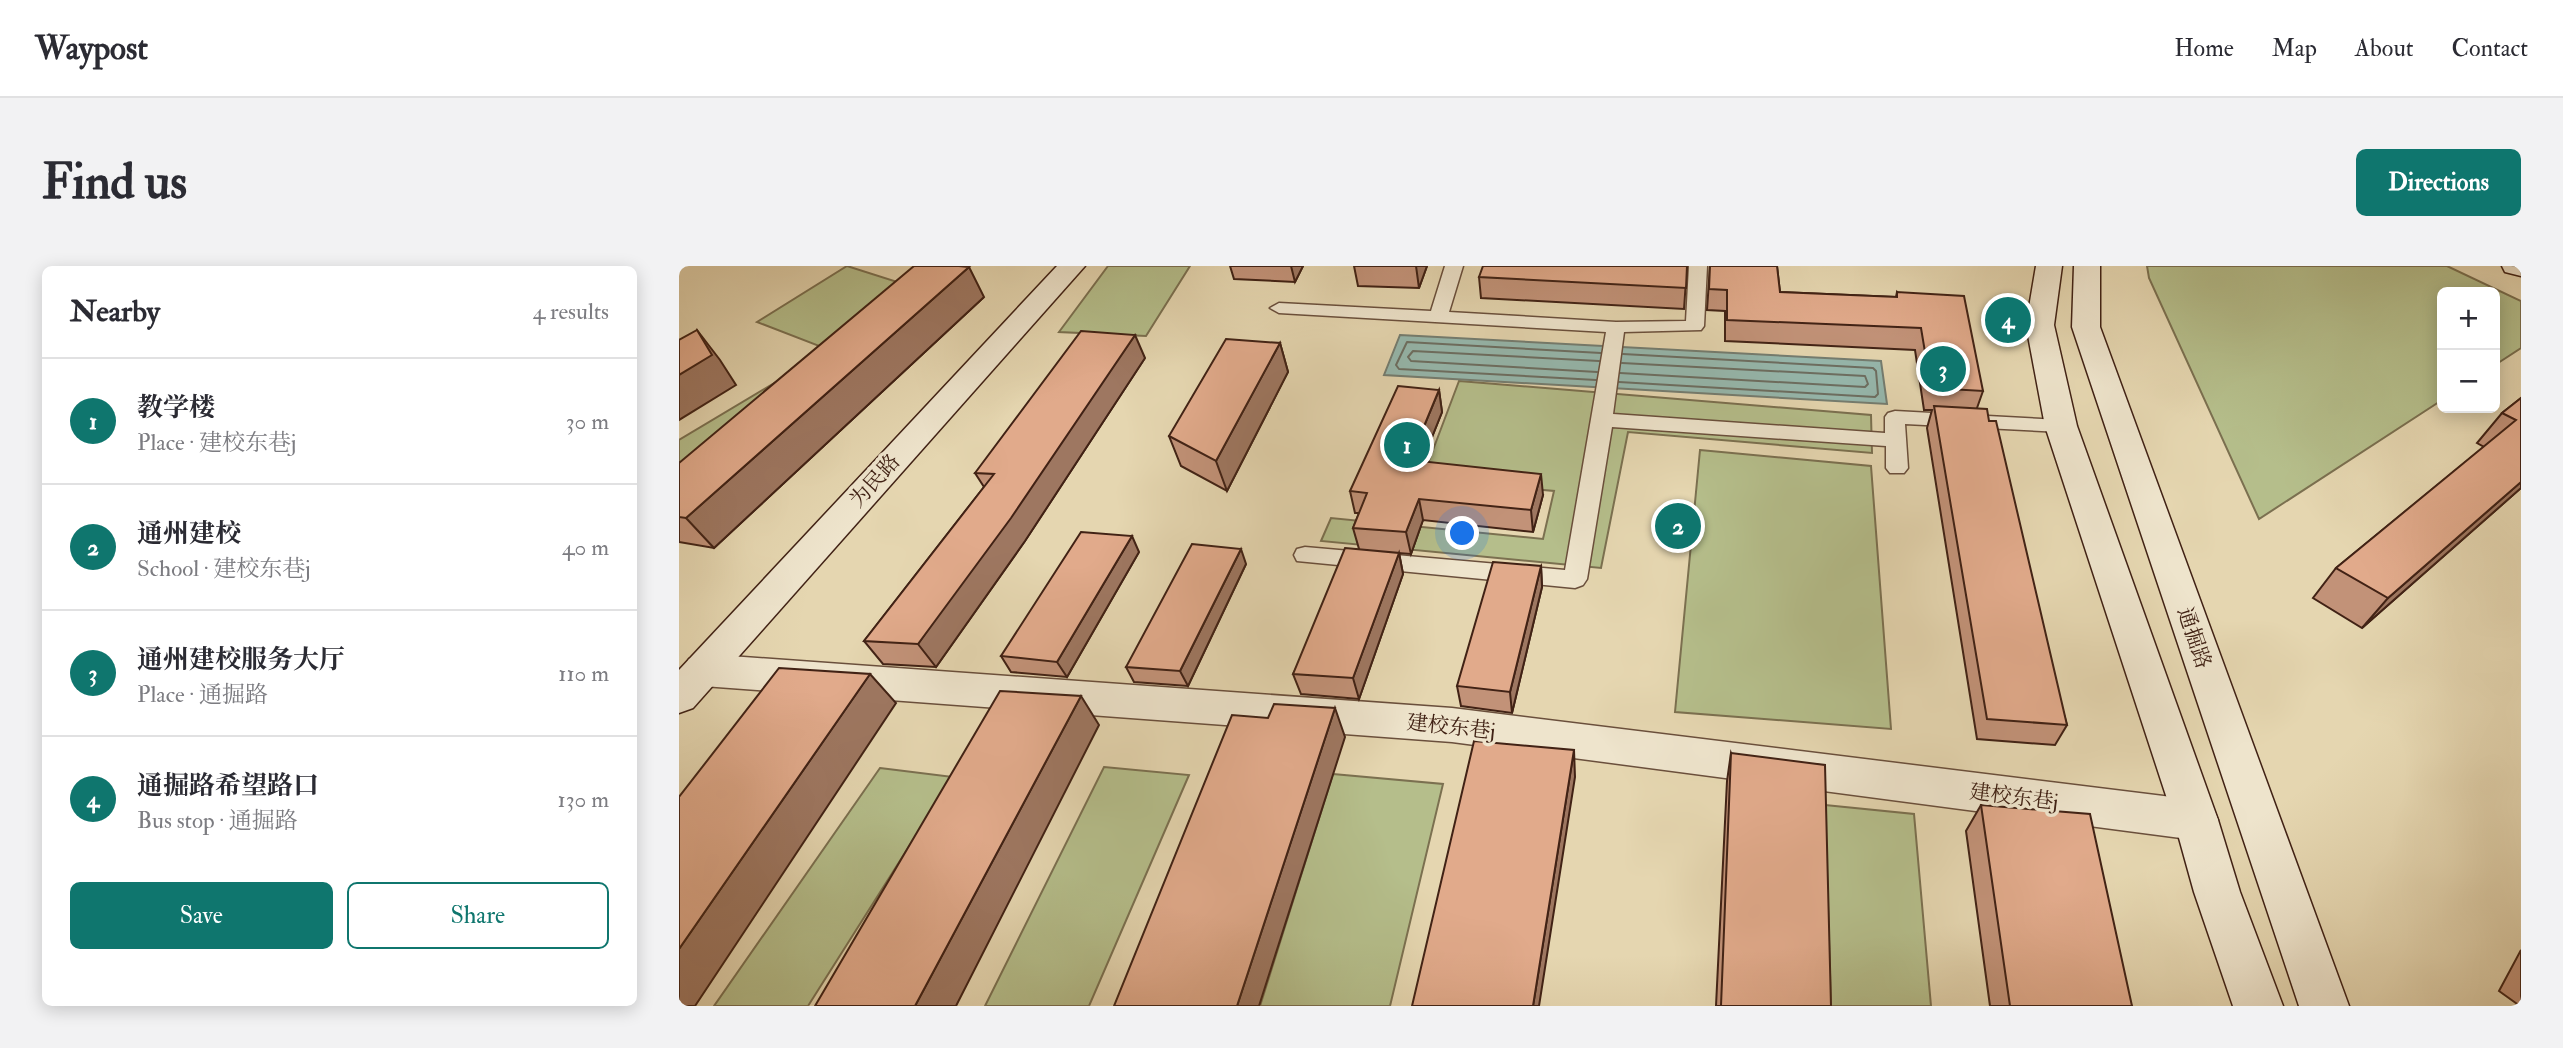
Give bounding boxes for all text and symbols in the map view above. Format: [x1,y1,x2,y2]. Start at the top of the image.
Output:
text: Waypost [35,28,148,69]
text: Home [2174,33,2234,64]
text: Map [2272,33,2317,64]
text: About [2355,33,2414,64]
text: Contact [2452,33,2528,64]
button: Directions [2356,149,2521,216]
text: Find us [42,152,187,213]
map controls [2437,287,2500,413]
button: + [2437,287,2500,350]
text: Nearby [70,293,160,330]
pin: 4 [1985,294,2031,346]
text: 4 results [533,297,609,326]
pin: 3 [1920,343,1966,395]
button: − [2437,350,2500,413]
text: 教学楼 [137,392,215,424]
text: 1 [89,407,97,436]
text: 30 m [566,407,609,436]
pin: 1 [1384,419,1430,471]
text: Place · 建校东巷j [137,428,296,457]
street label: 为民路 [844,449,906,513]
pin: 2 [1655,500,1701,552]
your location [1445,516,1479,550]
text: 通州建校 [137,518,241,550]
text: 2 [87,533,99,562]
text: 40 m [562,533,609,562]
text: School · 建校东巷j [137,554,311,583]
street label: 通掘路 [2171,604,2217,672]
text: 通州建校服务大厅 [137,644,345,676]
text: 3 [89,659,97,688]
text: 110 m [558,659,609,688]
text: Place · 通掘路 [137,680,268,709]
street label: 建校东巷j [1405,709,1497,745]
text: 通掘路希望路口 [137,770,319,802]
street label: 建校东巷j [1968,778,2060,816]
text: 4 [87,785,99,814]
text: 130 m [557,785,609,814]
text: Bus stop · 通掘路 [137,806,298,835]
button: Save [70,882,333,949]
button: Share [347,882,609,949]

